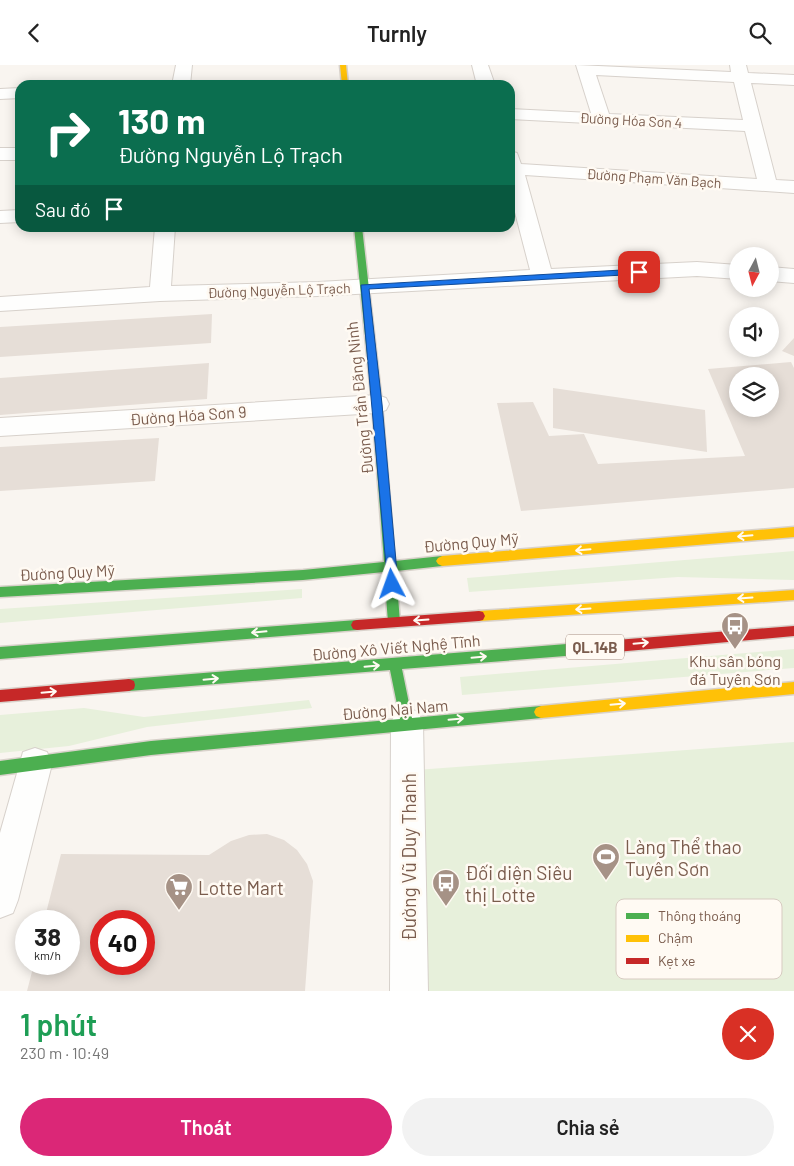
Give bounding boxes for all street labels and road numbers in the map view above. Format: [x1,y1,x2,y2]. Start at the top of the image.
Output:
street label: Đường Hóa Sơn 4 [579,109,683,131]
street label: Đường Phạm Văn Bạch [586,165,722,191]
street label: Đường Nguyễn Lộ Trạch [207,279,351,301]
street label: Đường Trần Đăng Ninh [342,321,376,475]
street label: Đường Hóa Sơn 9 [129,401,247,429]
street label: Đường Quy Mỹ [423,528,520,556]
street label: Đường Quy Mỹ [19,560,116,584]
street label: Đường Xô Viết Nghệ Tĩnh [311,630,481,664]
road number: QL.14B [566,635,624,659]
street label: Đường Nại Nam [341,695,449,723]
street label: Đường Vũ Duy Thanh [397,773,420,941]

